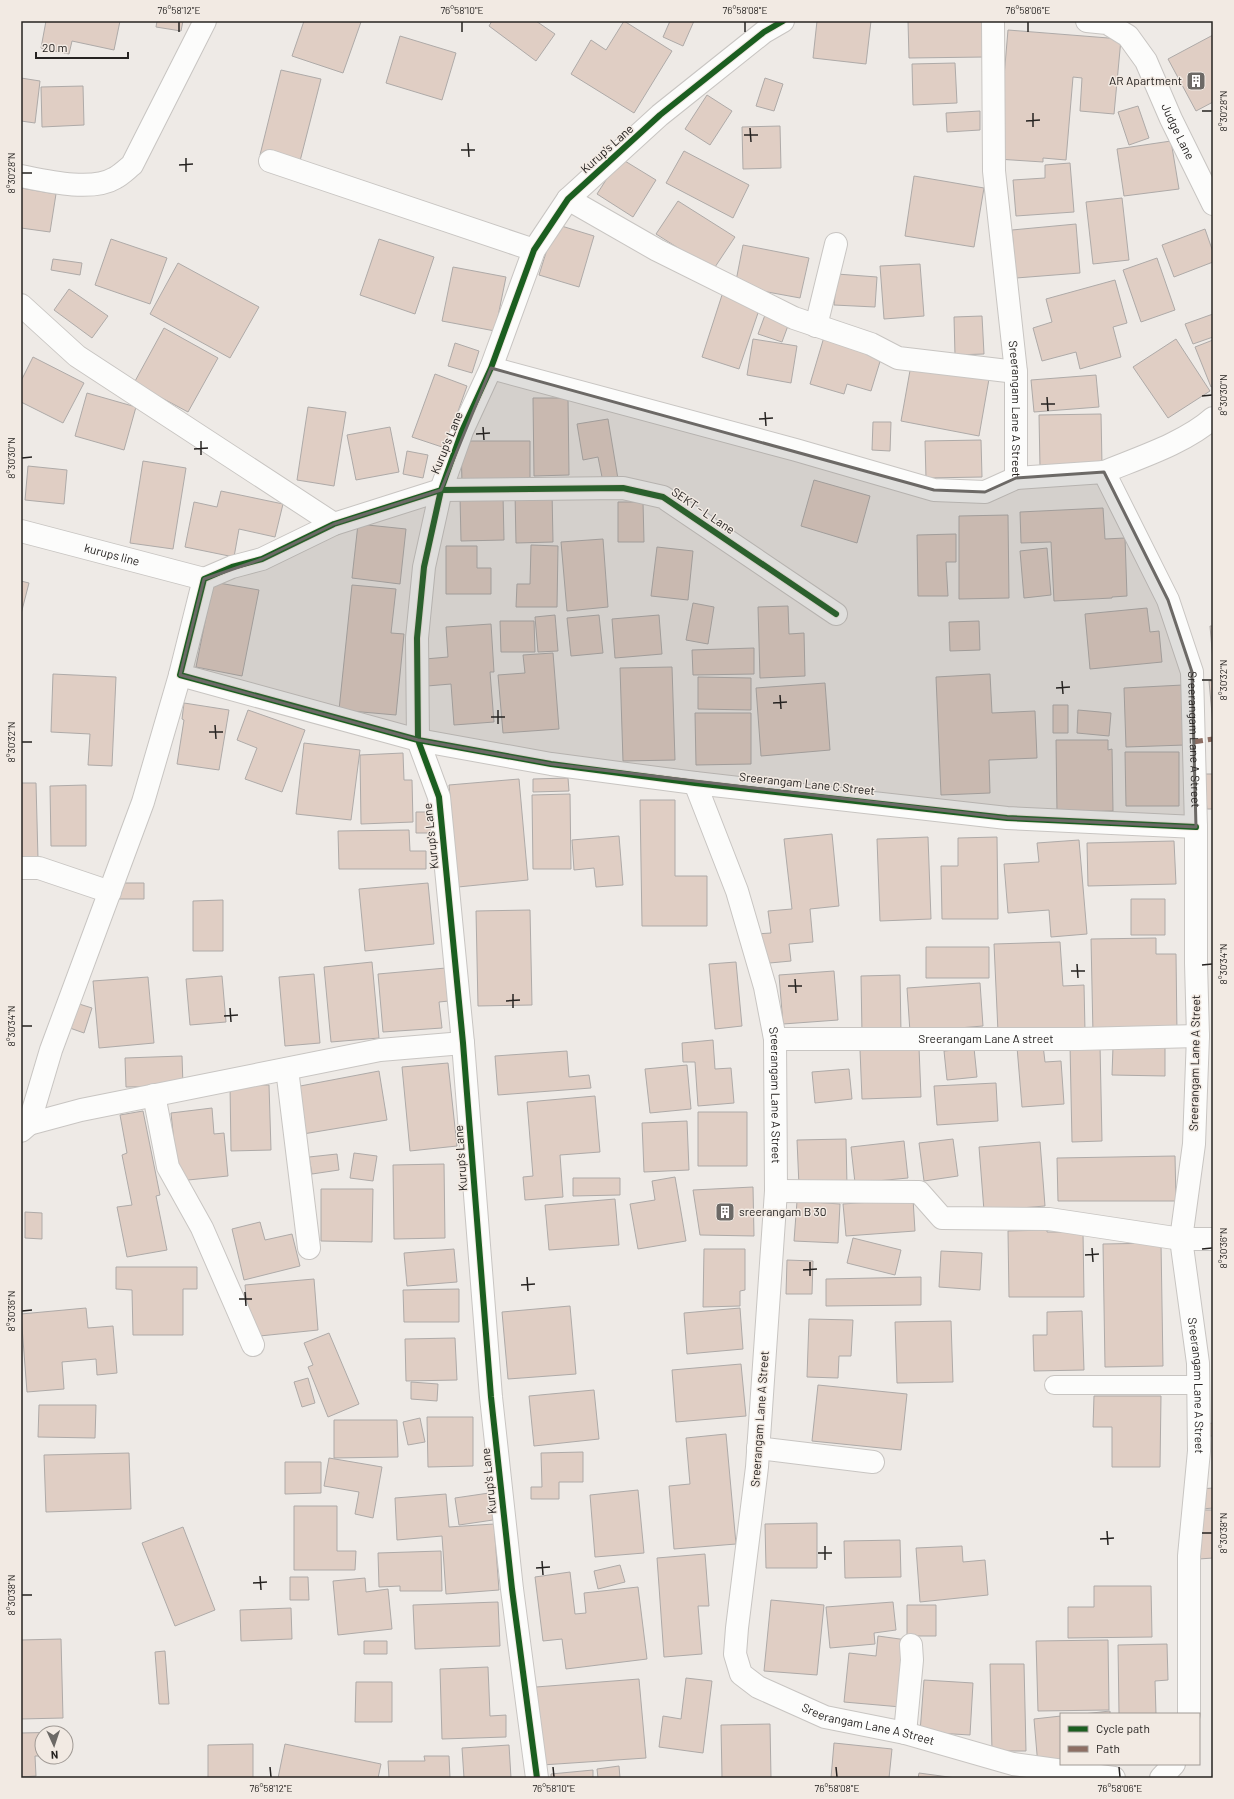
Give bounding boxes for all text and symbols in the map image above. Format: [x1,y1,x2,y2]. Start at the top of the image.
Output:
text: 76°58'12"E [158,4,200,16]
text: 76°58'10"E [440,4,484,16]
text: 76°58'08"E [723,4,767,16]
text: 76°58'06"E [1006,4,1050,16]
scale bar [36,34,128,60]
text: 20 m [42,40,68,54]
building icon: AR Apartment [1185,70,1207,92]
place label: AR Apartment [1109,73,1182,87]
text: 8°30'28"N [1217,90,1229,132]
street label: Judge Lane [1159,101,1198,162]
street label: Kurup's Lane [577,121,636,176]
text: 8°30'28"N [5,152,17,194]
street label: Sreerangam Lane A Street [1007,340,1024,477]
text: 8°30'30"N [1217,374,1229,416]
street label: Kurup's Lane [427,409,465,476]
text: 8°30'30"N [5,437,17,479]
street label: SEKT - L Lane [669,484,738,536]
street label: kurups line [83,540,141,568]
text: 8°30'32"N [1217,659,1229,701]
street label: Sreerangam Lane A Street [1186,671,1204,808]
text: 8°30'32"N [5,721,17,763]
street label: Sreerangam Lane C Street [738,769,876,797]
street label: Kurup's Lane [420,803,440,870]
text: 8°30'34"N [1217,943,1229,985]
street label: Sreerangam Lane A Street [1186,995,1202,1131]
text: 8°30'34"N [5,1005,17,1047]
street label: Sreerangam Lane A Street [767,1026,784,1164]
street label: Sreerangam Lane A street [918,1031,1054,1045]
street label: Kurup's Lane [451,1125,469,1191]
building icon: sreerangam B 30 [714,1201,736,1223]
place label: sreerangam B 30 [739,1204,827,1218]
text: 8°30'36"N [1217,1228,1229,1268]
text: 8°30'36"N [5,1291,17,1331]
street label: Sreerangam Lane A Street [1186,1316,1207,1454]
street label: Sreerangam Lane A Street [747,1350,771,1488]
street label: Kurup's Lane [478,1448,498,1515]
text: 8°30'38"N [1217,1513,1229,1553]
text: 8°30'38"N [5,1575,17,1615]
street label: Sreerangam Lane A Street [800,1700,936,1747]
legend [1060,1713,1200,1765]
text: Cycle path [1096,1721,1150,1735]
north arrow [34,1725,74,1765]
text: Path [1096,1741,1120,1755]
text: N [51,1749,59,1762]
text: 76°58'12"E [250,1782,292,1794]
text: 76°58'10"E [532,1782,576,1794]
text: 76°58'08"E [815,1782,859,1794]
text: 76°58'06"E [1098,1782,1142,1794]

